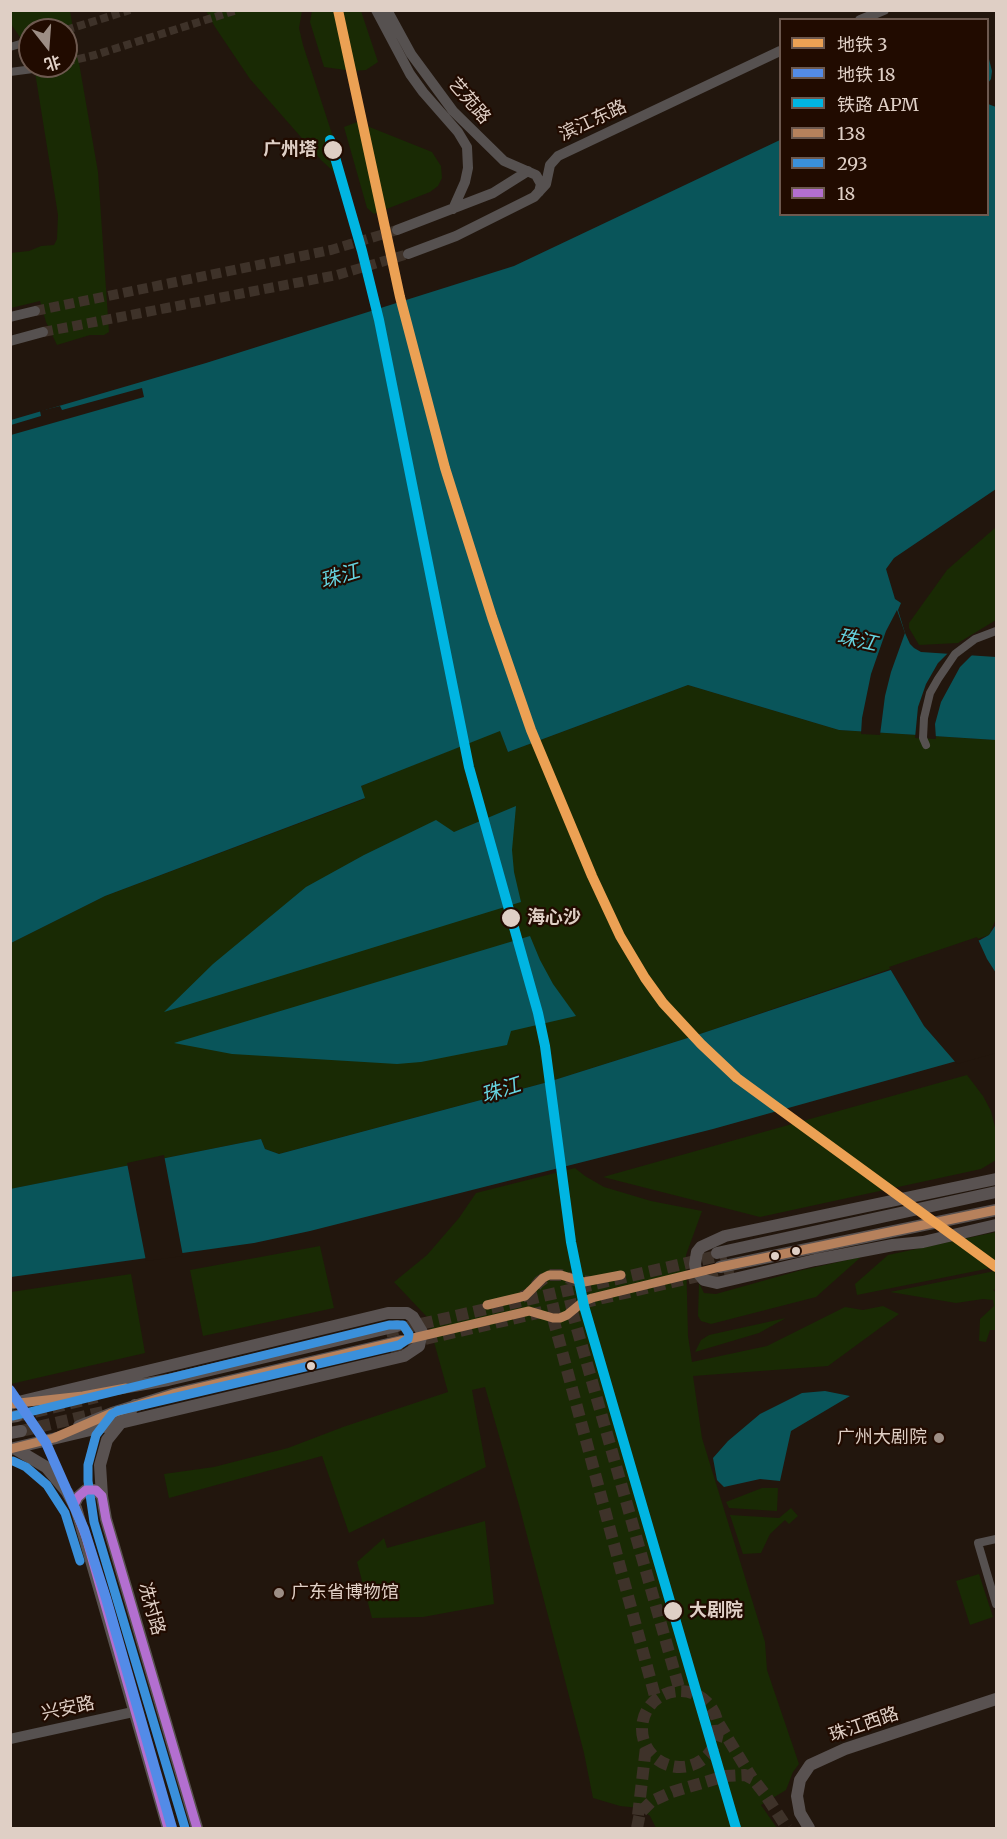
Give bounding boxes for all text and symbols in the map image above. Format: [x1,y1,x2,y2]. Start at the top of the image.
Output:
north arrow [18,18,78,78]
legend [779,18,989,216]
text: 地铁 3 [837,33,888,56]
text: 北 [42,51,63,75]
text: 地铁 18 [837,63,896,86]
street label: 艺苑路 [443,74,495,128]
text: 铁路 APM [837,93,919,116]
street label: 滨江东路 [556,96,630,146]
text: 138 [837,122,865,145]
place label: 广州塔 [263,139,317,161]
marker: 广州塔 [322,139,344,161]
text: 293 [837,152,868,175]
text: 18 [837,182,855,205]
water label: 珠江 [317,560,363,594]
water label: 珠江 [835,625,879,657]
marker: 海心沙 [500,907,522,929]
place label: 海心沙 [527,907,581,929]
water label: 珠江 [478,1073,524,1109]
unlabelled marker [790,1245,802,1257]
unlabelled marker [769,1250,781,1262]
unlabelled marker [305,1360,317,1372]
place label: 广州大剧院 [837,1427,927,1449]
marker: 广州大剧院 [932,1431,946,1445]
street label: 冼村路 [133,1580,169,1638]
place label: 广东省博物馆 [291,1582,399,1604]
marker: 广东省博物馆 [272,1586,286,1600]
marker: 大剧院 [662,1600,684,1622]
place label: 大剧院 [689,1600,743,1622]
street label: 兴安路 [39,1693,97,1725]
street label: 珠江西路 [826,1703,902,1747]

